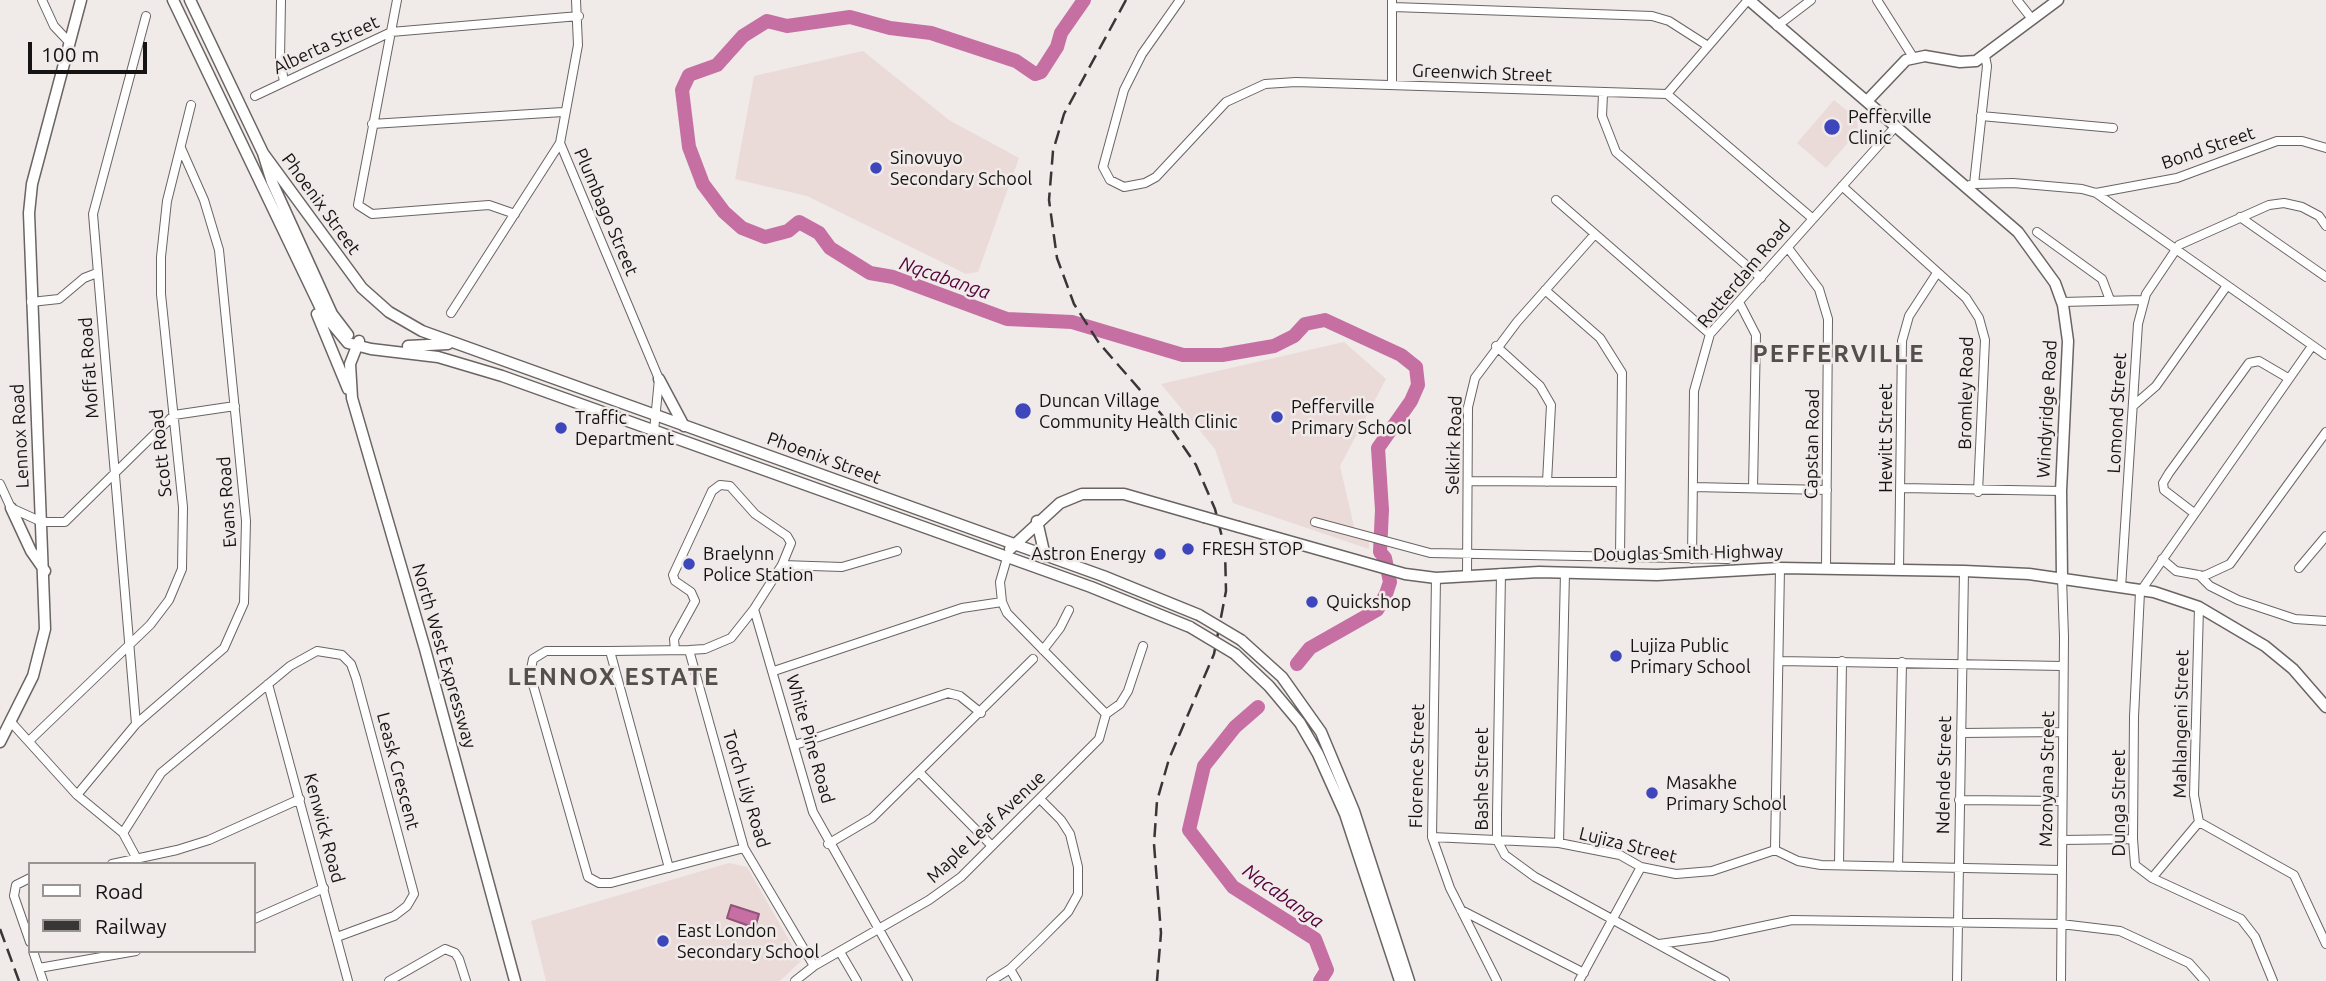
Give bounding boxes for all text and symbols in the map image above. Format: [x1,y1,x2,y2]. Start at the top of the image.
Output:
street label: Alberta Street [270,11,382,79]
scale bar [32,28,150,72]
text: 100 m [41,42,99,66]
street label: Greenwich Street [1412,60,1552,86]
place label: Pefferville Clinic [1848,106,1932,148]
marker: Pefferville Clinic [1822,117,1842,137]
street label: Bond Street [2159,122,2257,174]
street label: Plumbago Street [569,145,643,279]
place label: Sinovuyo Secondary School [890,147,1032,190]
street label: Phoenix Street [277,149,365,259]
marker: Sinovuyo Secondary School [868,160,884,176]
street label: Rotterdam Road [1693,216,1795,332]
water label: Nqcabanga [897,252,993,304]
street label: Moffat Road [75,316,103,420]
street label: Bromley Road [1954,336,1978,450]
street label: Windyridge Road [2033,339,2061,479]
district label: PEFFERVILLE [1754,340,1924,368]
street label: Lomond Street [2103,352,2131,474]
street label: Lennox Road [6,383,34,489]
street label: Hewitt Street [1875,383,1897,493]
street label: Capstan Road [1800,388,1824,500]
place label: Duncan Village Community Health Clinic [1039,390,1238,432]
street label: Selkirk Road [1441,395,1467,495]
place label: Pefferville Primary School [1291,396,1412,438]
marker: Duncan Village Community Health Clinic [1013,401,1033,421]
place label: Traffic Department [575,407,674,450]
street label: Scott Road [146,408,176,498]
marker: Pefferville Primary School [1269,409,1285,425]
marker: Traffic Department [553,420,569,436]
street label: Phoenix Street [764,427,884,489]
street label: Evans Road [213,456,241,548]
place label: FRESH STOP [1202,538,1303,560]
marker: FRESH STOP [1180,541,1196,557]
street label: Douglas Smith Highway [1593,541,1783,565]
place label: Braelynn Police Station [703,543,814,586]
place label: Astron Energy [1031,543,1146,565]
marker: Astron Energy [1152,546,1168,562]
marker: Braelynn Police Station [681,556,697,572]
street label: North West Expressway [407,561,481,751]
place label: Quickshop [1326,591,1411,613]
marker: Quickshop [1304,594,1320,610]
place label: Lujiza Public Primary School [1630,635,1751,678]
marker: Lujiza Public Primary School [1608,648,1624,664]
street label: Mahlangeni Street [2169,649,2193,799]
district label: LENNOX ESTATE [509,663,719,691]
street label: White Pine Road [781,672,839,806]
street label: Florence Street [1405,704,1429,828]
street label: Leask Crescent [372,710,424,832]
street label: Mzonyana Street [2035,711,2059,847]
street label: Ndende Street [1932,716,1956,834]
street label: Bashe Street [1471,727,1493,831]
street label: Torch Lily Road [718,728,774,850]
street label: Dunga Street [2108,749,2130,857]
street label: Maple Leaf Avenue [922,767,1050,887]
street label: Kenwick Road [299,771,349,885]
place label: Masakhe Primary School [1666,772,1787,814]
marker: Masakhe Primary School [1644,785,1660,801]
street label: Lujiza Street [1577,822,1679,868]
water label: Nqcabanga [1238,859,1328,933]
legend [28,862,256,953]
text: Road [95,879,143,903]
text: Railway [95,914,167,938]
place label: East London Secondary School [677,920,819,962]
marker: East London Secondary School [655,933,671,949]

